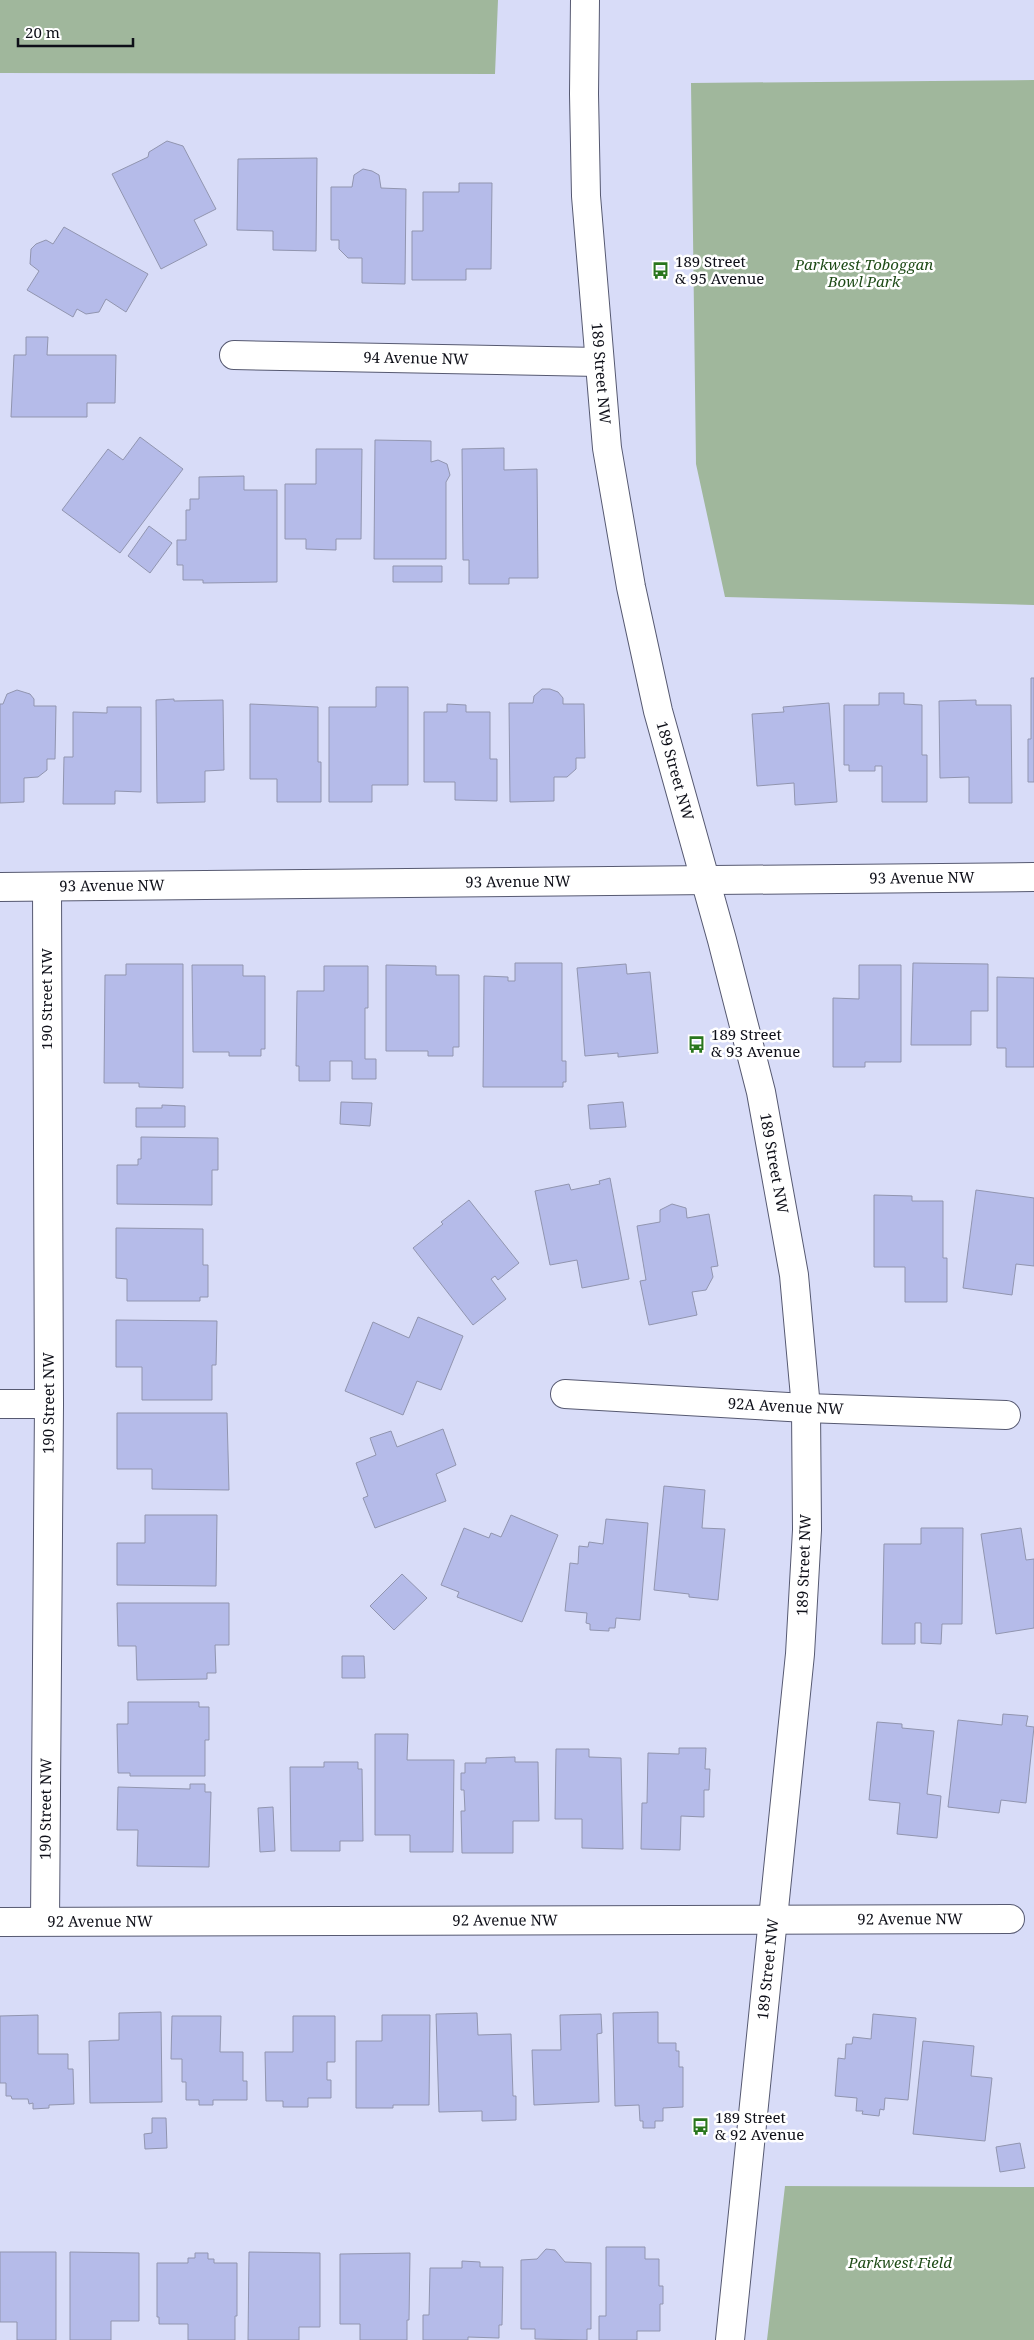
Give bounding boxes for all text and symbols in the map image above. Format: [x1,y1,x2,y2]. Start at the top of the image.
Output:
scale bar [18,15,132,47]
text: 20 m [25,22,60,42]
place label: 189 Street & 95 Avenue [675,251,764,288]
park label: Parkwest Toboggan Bowl Park [794,254,933,291]
bus stop icon: 189 Street & 95 Avenue [651,261,671,281]
street label: 189 Street NW [588,322,616,425]
street label: 94 Avenue NW [363,346,469,369]
street label: 189 Street NW [652,719,699,823]
street label: 93 Avenue NW [869,867,975,888]
street label: 93 Avenue NW [465,870,571,891]
street label: 93 Avenue NW [59,874,165,895]
street label: 190 Street NW [36,948,56,1050]
place label: 189 Street & 93 Avenue [711,1024,800,1061]
bus stop icon: 189 Street & 93 Avenue [687,1034,707,1054]
street label: 189 Street NW [756,1111,794,1215]
street label: 190 Street NW [38,1352,58,1454]
street label: 92A Avenue NW [727,1392,844,1418]
street label: 189 Street NW [791,1513,815,1616]
street label: 190 Street NW [34,1758,55,1860]
street label: 92 Avenue NW [857,1908,963,1928]
street label: 92 Avenue NW [452,1909,558,1930]
street label: 92 Avenue NW [47,1911,153,1931]
street label: 189 Street NW [752,1917,782,2021]
place label: 189 Street & 92 Avenue [715,2107,804,2144]
bus stop icon: 189 Street & 92 Avenue [691,2117,711,2137]
park label: Parkwest Field [847,2252,952,2272]

